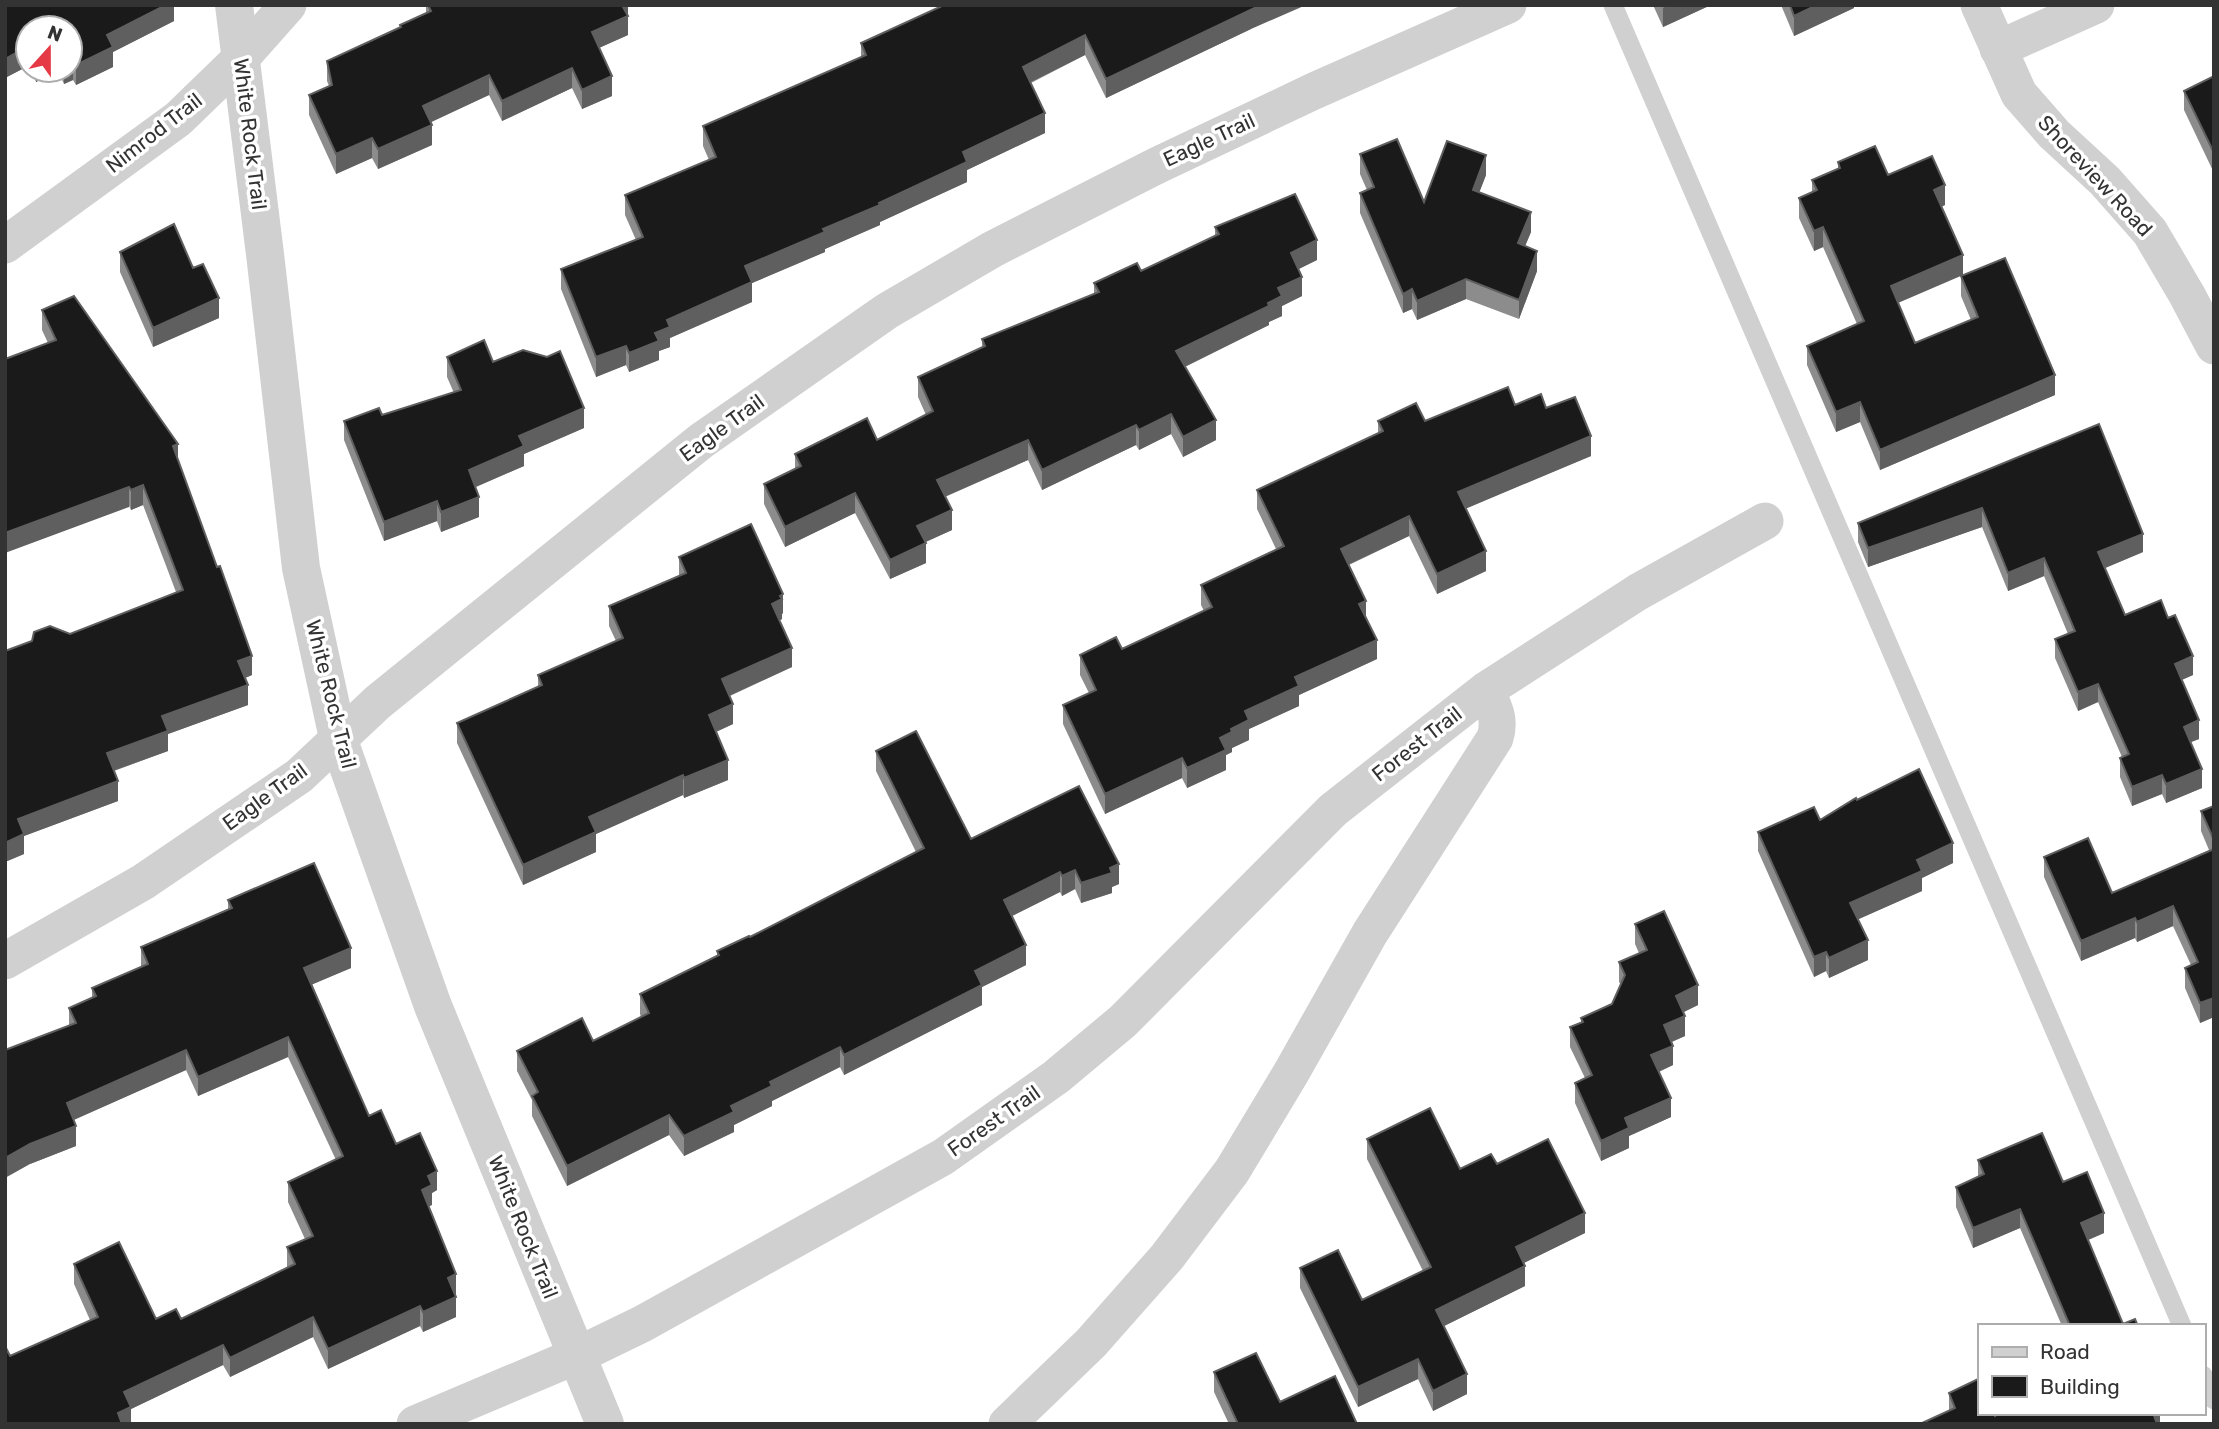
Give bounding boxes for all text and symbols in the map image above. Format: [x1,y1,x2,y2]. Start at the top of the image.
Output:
north arrow [14,14,84,84]
text: N [44,20,65,47]
street label: White Rock Trail [229,57,272,211]
street label: Nimrod Trail [101,87,207,178]
street label: Eagle Trail [1159,107,1259,172]
street label: Shoreview Road [2033,110,2158,241]
street label: Eagle Trail [675,389,769,467]
street label: White Rock Trail [301,617,362,771]
street label: Forest Trail [1367,701,1467,786]
street label: Eagle Trail [218,758,312,836]
street label: Forest Trail [943,1080,1045,1162]
street label: White Rock Trail [483,1151,564,1302]
legend [1978,1324,2205,1415]
text: Road [2040,1339,2090,1364]
text: Building [2040,1374,2120,1399]

